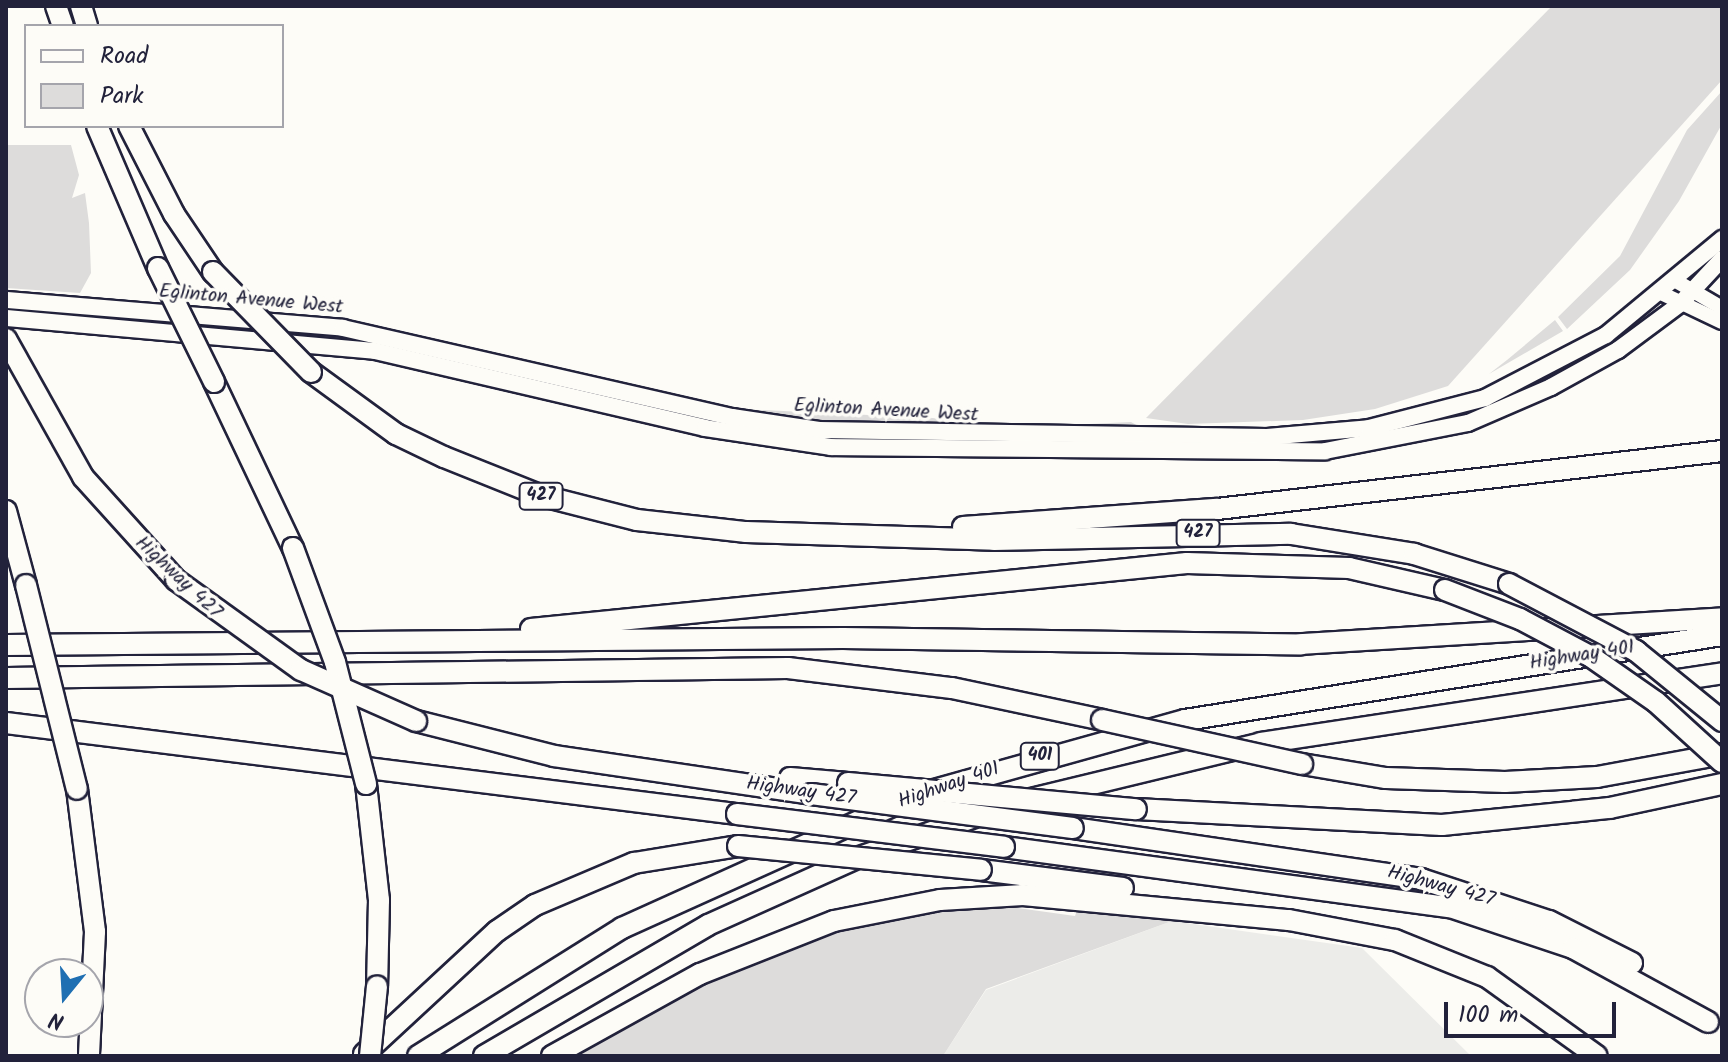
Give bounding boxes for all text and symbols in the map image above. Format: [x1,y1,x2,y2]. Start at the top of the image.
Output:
legend [24,24,284,128]
text: Road [100,37,148,76]
text: Park [100,77,144,116]
street label: Eglinton Avenue West [158,280,344,320]
street label: Eglinton Avenue West [793,394,979,428]
road number: 427 [517,482,565,510]
road number: 427 [1174,519,1222,547]
street label: Highway 427 [129,532,227,624]
street label: Highway 401 [1528,636,1636,676]
road number: 401 [1018,742,1062,770]
street label: Highway 401 [895,757,1003,815]
street label: Highway 427 [745,772,857,812]
street label: Highway 427 [1385,861,1497,913]
north arrow [24,958,104,1038]
scale bar [1448,986,1620,1036]
text: 100 m [1458,996,1518,1035]
text: N [45,1001,69,1038]

